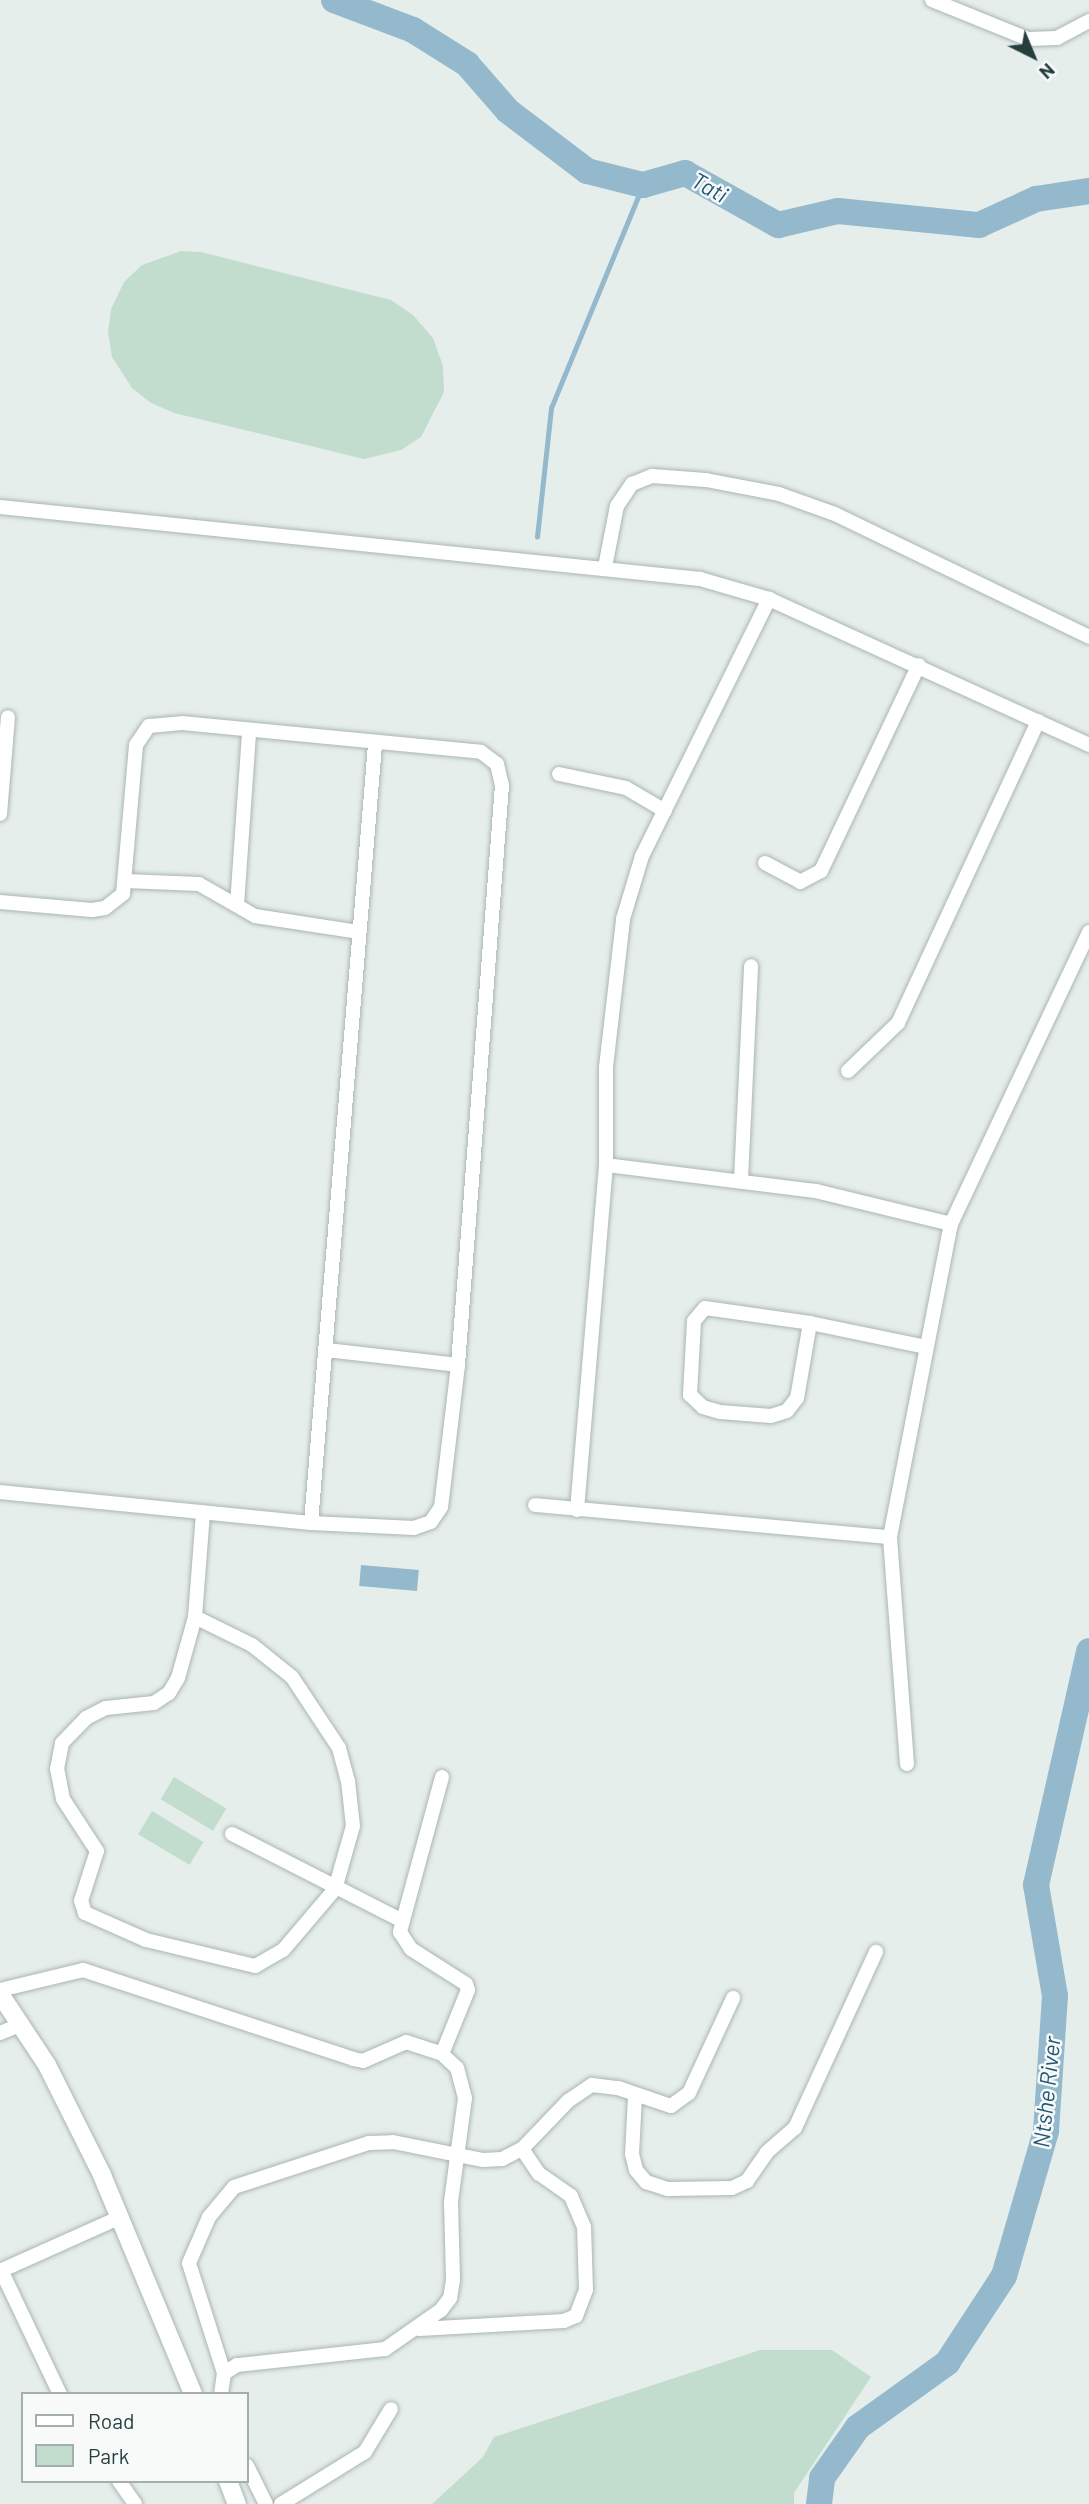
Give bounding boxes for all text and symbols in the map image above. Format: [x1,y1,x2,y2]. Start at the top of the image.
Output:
north arrow [998,21,1068,91]
text: N [1035,59,1060,84]
water label: Tati [687,166,733,208]
water label: Ntshe River [1026,2035,1066,2149]
legend [21,2392,248,2483]
text: Road [88,2408,134,2433]
text: Park [88,2443,129,2468]

